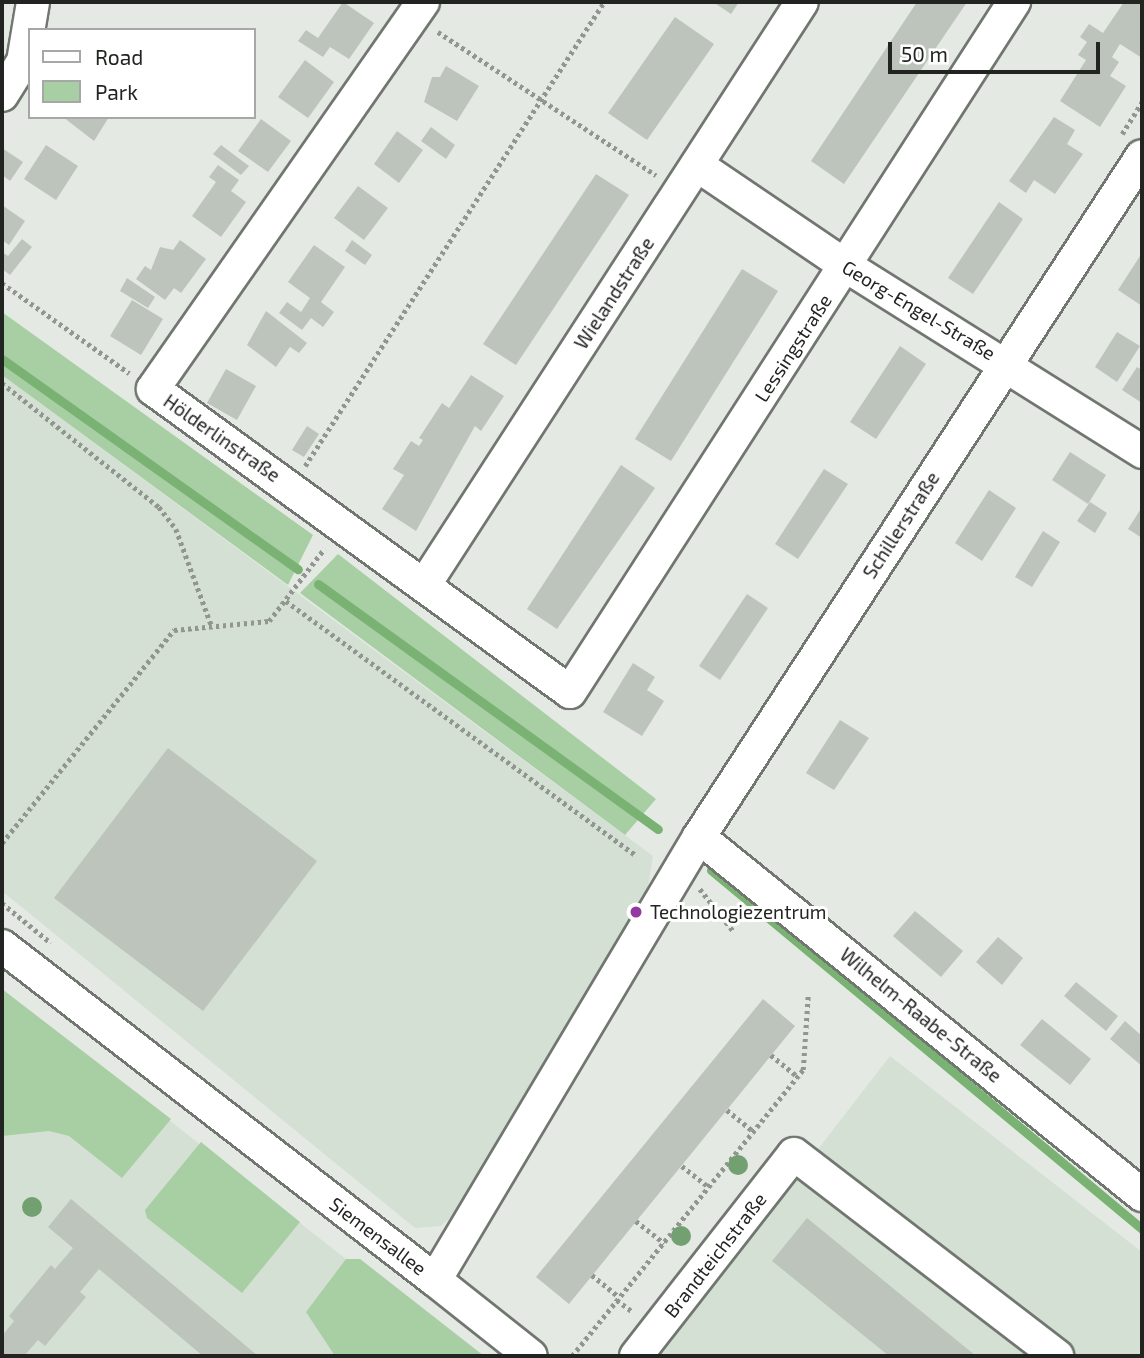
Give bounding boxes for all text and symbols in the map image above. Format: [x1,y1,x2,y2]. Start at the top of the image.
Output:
legend [28,28,256,119]
scale bar [892,28,1104,72]
text: 50 m [901,41,948,66]
text: Road [95,44,143,69]
text: Park [95,79,138,104]
street label: Wielandstraße [569,233,659,353]
street label: Georg-Engel-Straße [838,255,1000,365]
street label: Lessingstraße [750,290,836,406]
street label: Hölderlinstraße [159,389,285,487]
street label: Schillerstraße [858,467,944,583]
place label: Technologiezentrum [650,901,826,923]
marker: Technologiezentrum [628,904,644,920]
street label: Wilhelm-Raabe-Straße [836,943,1006,1087]
street label: Brandteichstraße [659,1188,771,1322]
street label: Siemensallee [325,1192,431,1280]

